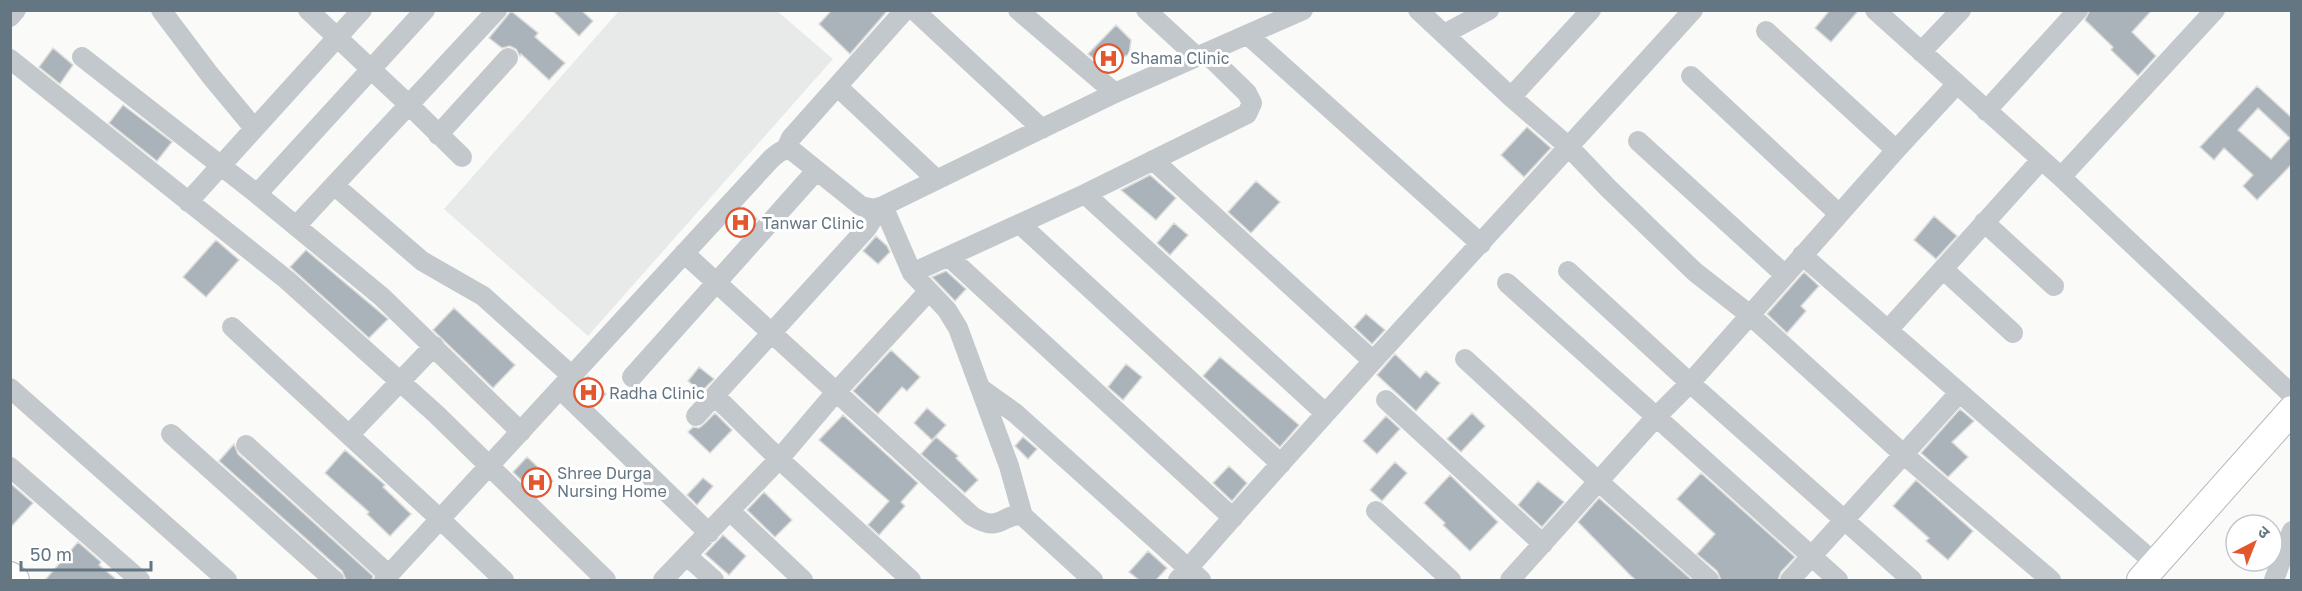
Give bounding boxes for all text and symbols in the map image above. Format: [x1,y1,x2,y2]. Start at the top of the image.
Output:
hospital icon: Shama Clinic [1093,42,1125,74]
place label: Shama Clinic [1130,48,1230,68]
hospital icon: Tanwar Clinic [725,207,757,239]
place label: Tanwar Clinic [762,213,865,233]
hospital icon: Radha Clinic [572,377,604,409]
place label: Radha Clinic [609,383,705,403]
place label: Shree Durga Nursing Home [557,463,667,501]
hospital icon: Shree Durga Nursing Home [520,466,552,498]
north arrow [2224,513,2284,573]
text: उ [2254,521,2275,543]
scale bar [21,534,152,572]
text: 50 m [30,543,72,565]

